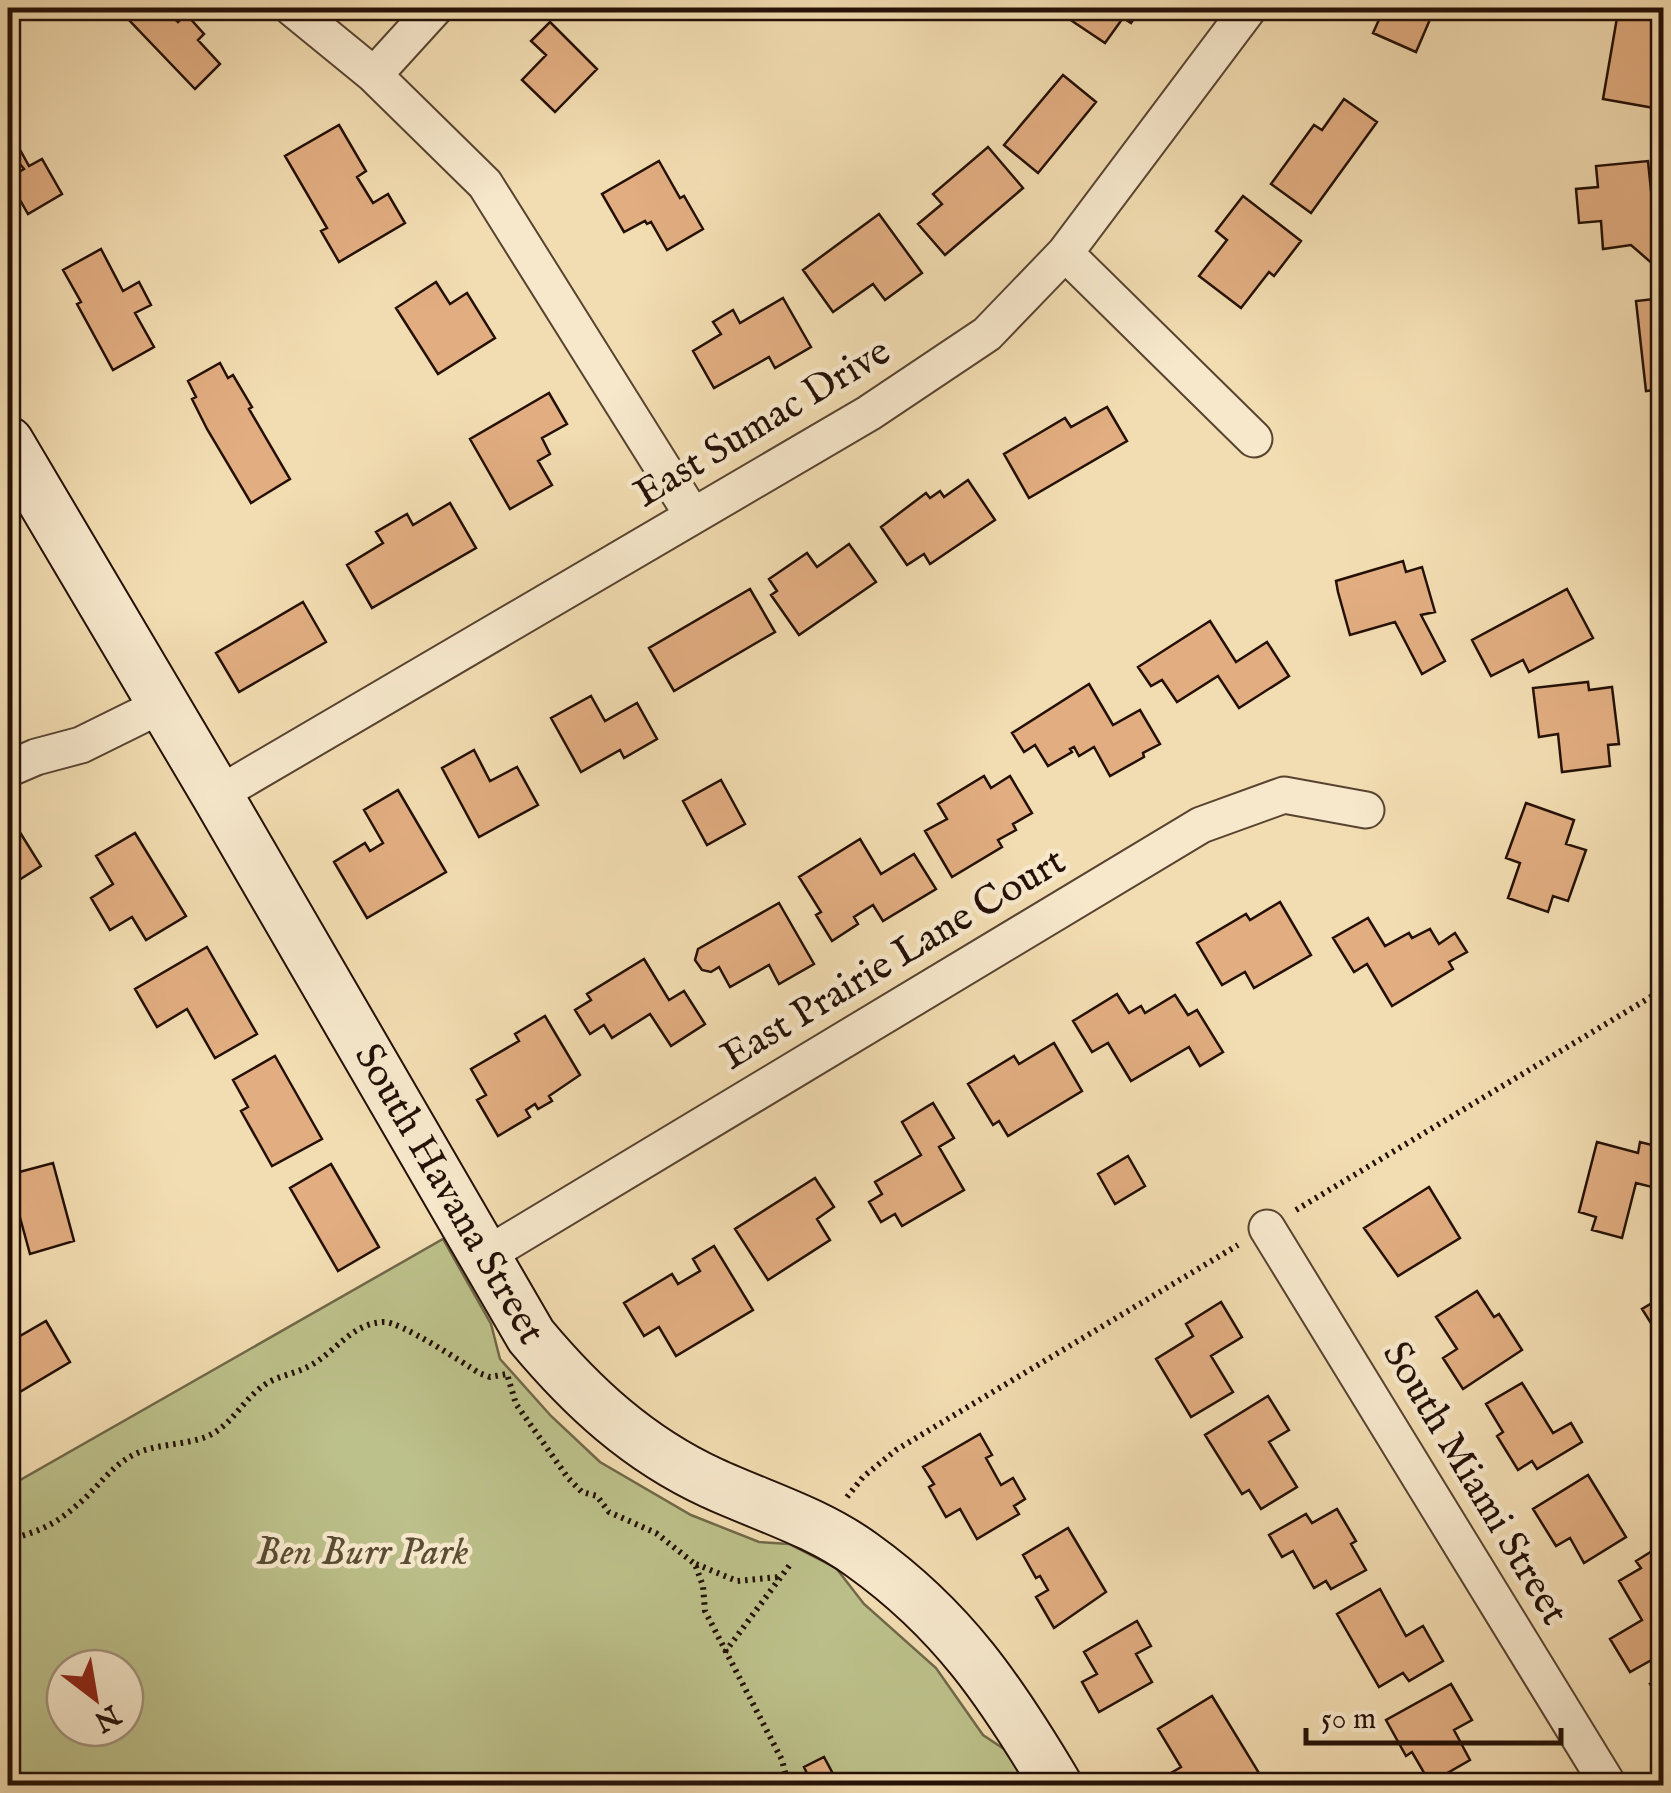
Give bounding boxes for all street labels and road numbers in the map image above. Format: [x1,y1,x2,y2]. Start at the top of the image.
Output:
street label: East Sumac Drive [626,327,900,521]
street label: East Prairie Lane Court [712,837,1076,1083]
street label: South Havana Street [342,1035,556,1354]
street label: South Miami Street [1369,1333,1579,1635]

